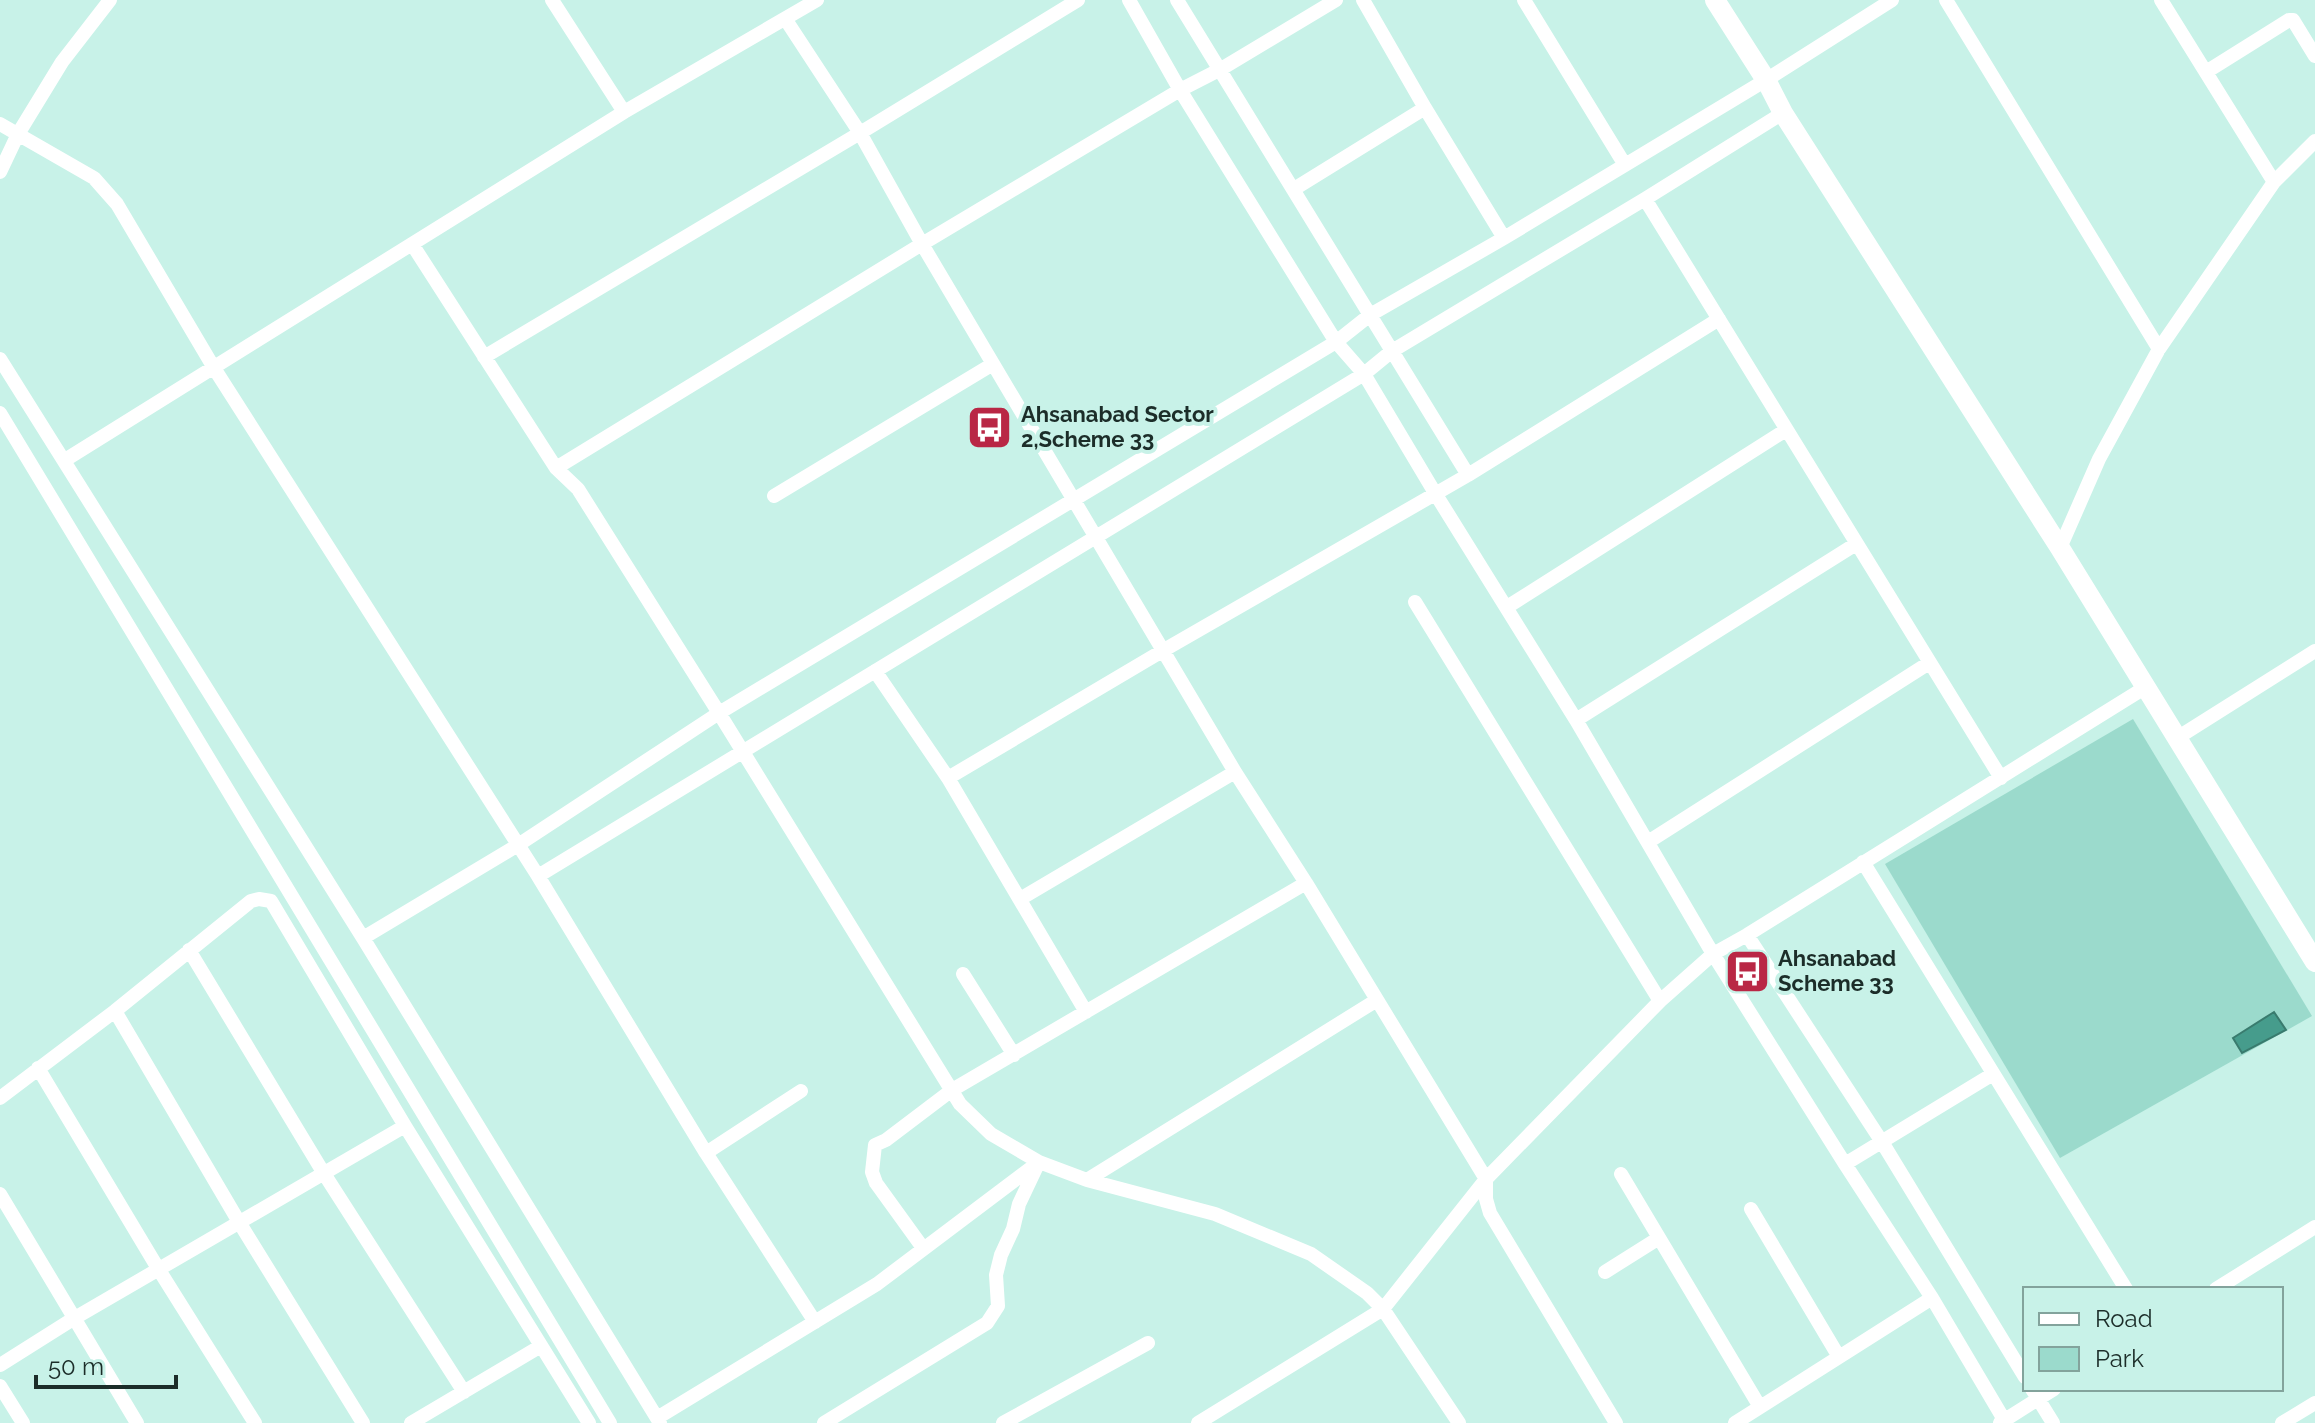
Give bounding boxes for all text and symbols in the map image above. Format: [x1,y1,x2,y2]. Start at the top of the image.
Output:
place label: Ahsanabad Sector 2,Scheme 33 [1021,401,1214,452]
bus stop icon: Ahsanabad Sector 2,Scheme 33 [966,403,1014,451]
place label: Ahsanabad Scheme 33 [1778,945,1896,996]
bus stop icon: Ahsanabad Scheme 33 [1723,947,1771,995]
legend [2023,1287,2283,1391]
text: Road [2095,1304,2153,1333]
scale bar [36,1339,176,1389]
text: Park [2095,1344,2144,1373]
text: 50 m [48,1352,104,1381]

